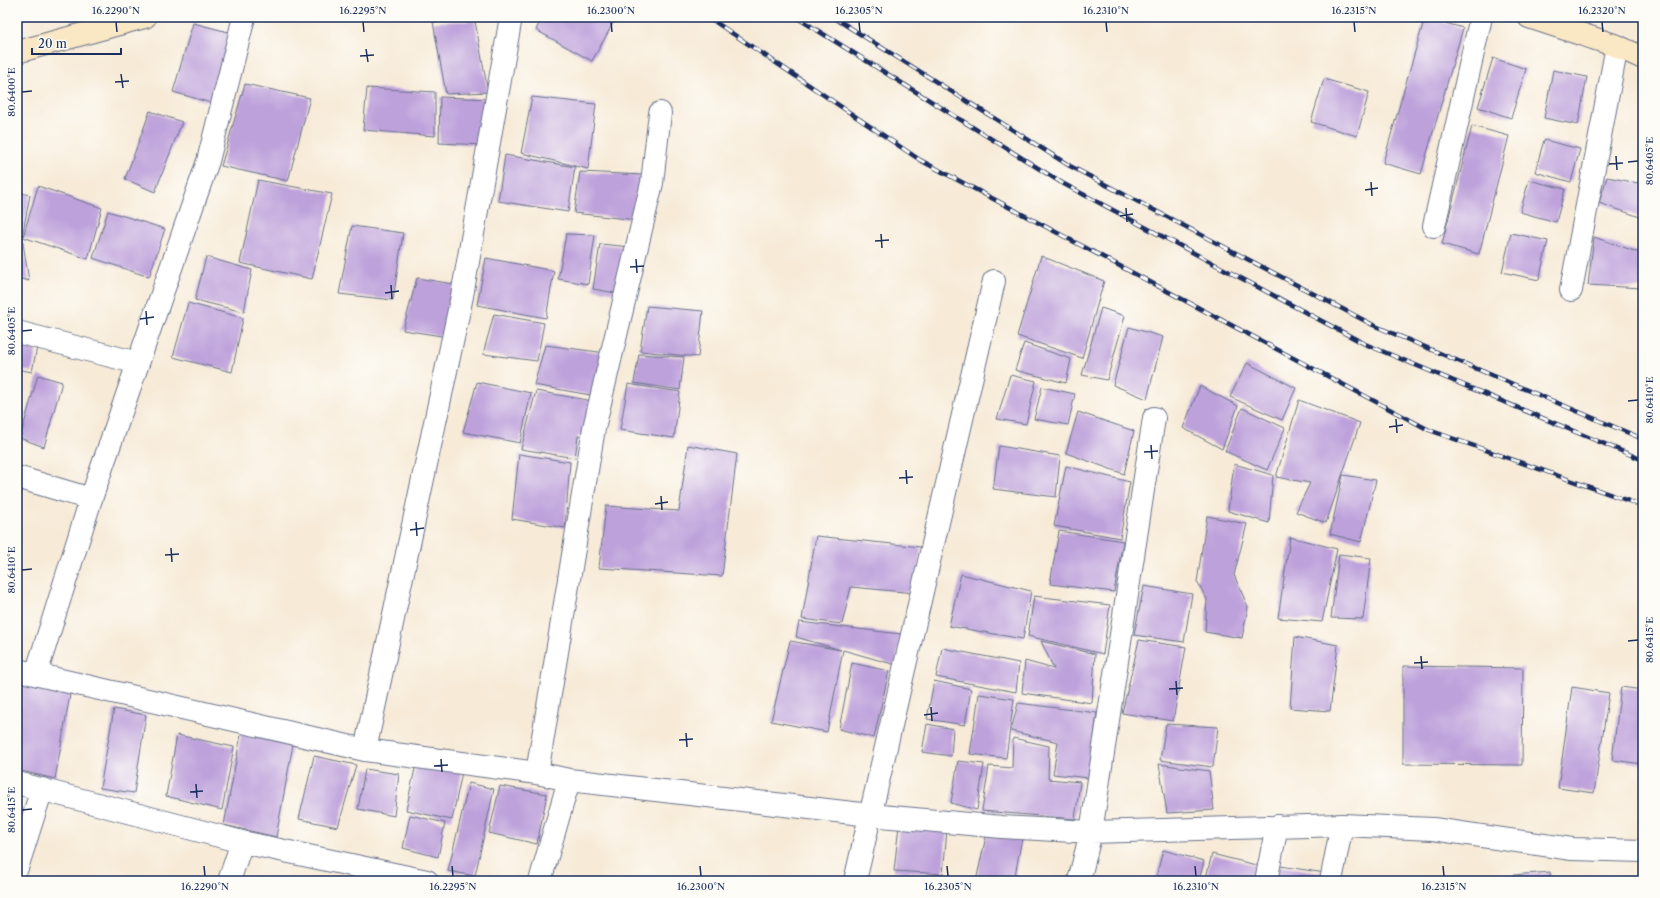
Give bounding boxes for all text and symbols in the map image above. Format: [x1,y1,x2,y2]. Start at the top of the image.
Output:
text: 16.2290°N [92,4,140,17]
text: 16.2295°N [339,4,387,17]
text: 16.2300°N [587,4,635,17]
text: 16.2305°N [835,4,883,17]
text: 16.2310°N [1083,4,1129,17]
text: 16.2315°N [1331,4,1377,17]
text: 16.2320°N [1578,4,1626,17]
scale bar [32,30,121,56]
text: 20 m [38,36,67,51]
text: 80.6400°E [5,67,18,117]
text: 80.6405°E [1643,137,1656,185]
text: 80.6405°E [5,307,18,355]
text: 80.6410°E [1643,376,1656,424]
text: 80.6410°E [5,546,18,594]
text: 80.6415°E [1643,617,1656,663]
text: 80.6415°E [5,787,18,833]
text: 16.2290°N [181,880,229,893]
text: 16.2295°N [429,880,477,893]
text: 16.2300°N [677,880,725,893]
text: 16.2305°N [924,880,972,893]
text: 16.2310°N [1173,880,1219,893]
text: 16.2315°N [1421,880,1467,893]

